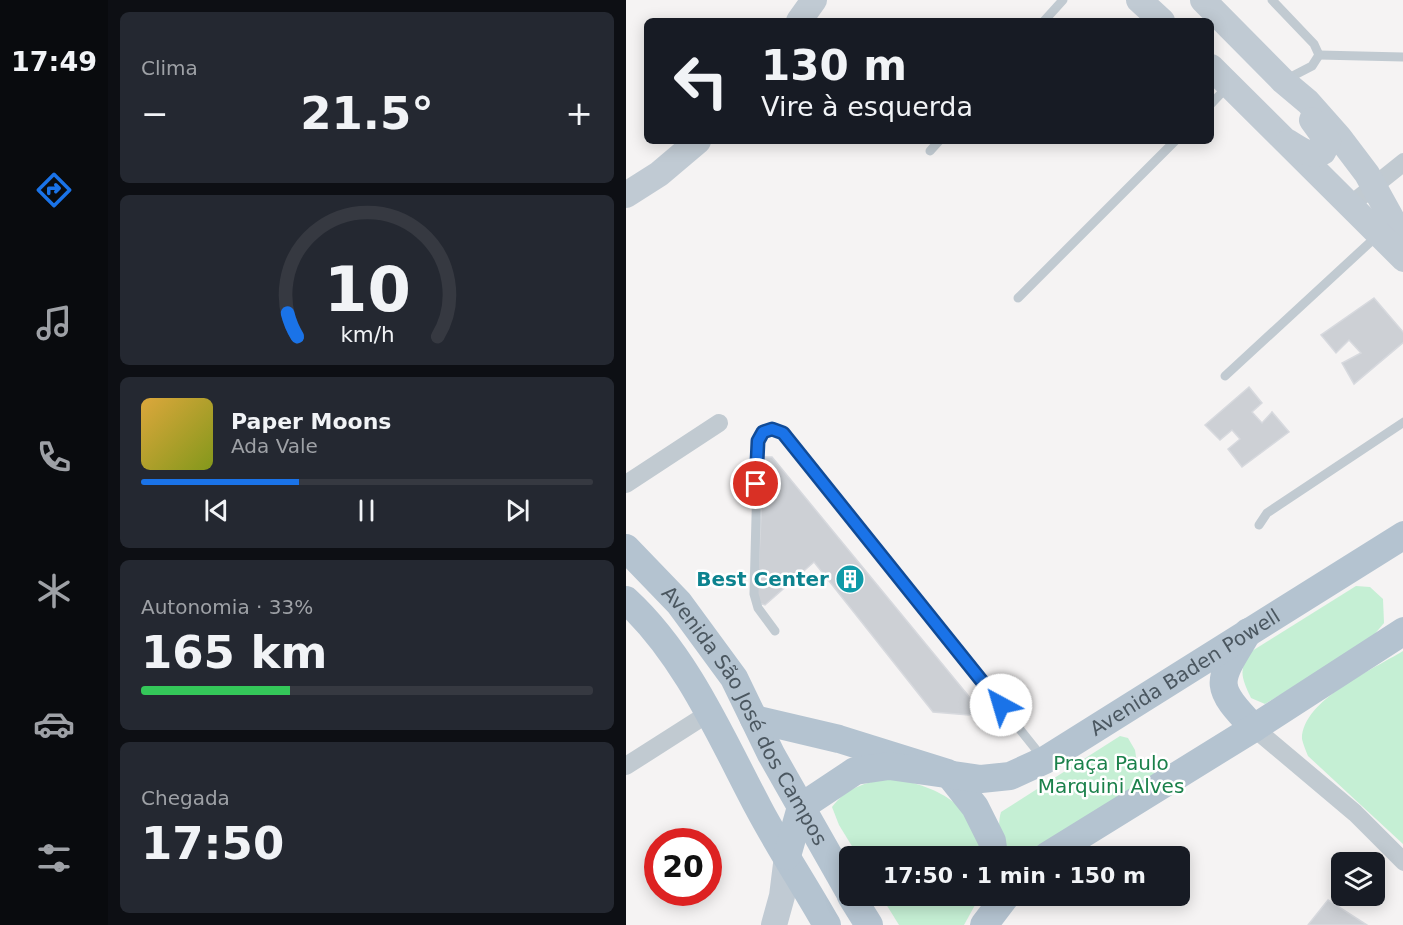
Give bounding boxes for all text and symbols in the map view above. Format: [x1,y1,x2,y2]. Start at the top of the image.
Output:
text: 130 m [761,41,907,90]
icon: left [662,42,740,120]
text: 17:49 [11,46,97,77]
text: Clima [141,56,198,80]
text: 21.5° [300,87,434,140]
text: Vire à esquerda [761,91,973,122]
text: − [141,94,169,133]
text: + [565,94,593,133]
icon: directions [33,169,75,211]
text: 10 [324,253,410,326]
icon: music [33,302,75,344]
text: km/h [340,322,394,347]
text: Paper Moons [231,409,391,434]
text: Ada Vale [231,434,318,458]
icon: phone [33,436,75,478]
pin [730,458,781,509]
icon: arrive [739,467,772,500]
icon: previous [200,494,233,527]
icon: pause [350,494,383,527]
icon: next [501,494,534,527]
building icon: Best Center [834,563,866,595]
place label: Best Center [696,567,829,591]
icon: climate [33,570,75,612]
street label: Avenida São José dos Campos [657,581,832,850]
text: Autonomia · 33% [141,595,313,619]
street label: Avenida Baden Powell [1086,604,1284,741]
text: 165 km [141,626,327,679]
position arrow [969,673,1033,737]
icon: car [33,703,75,745]
park label: Praça Paulo Marquini Alves [1038,751,1184,798]
text: Chegada [141,786,230,810]
text: 17:50 [141,817,284,870]
speed limit sign: 20 [644,828,722,906]
icon: filters [33,837,75,879]
map controls [1331,852,1385,906]
button: layers [1331,852,1385,906]
text: 17:50 · 1 min · 150 m [883,863,1146,888]

